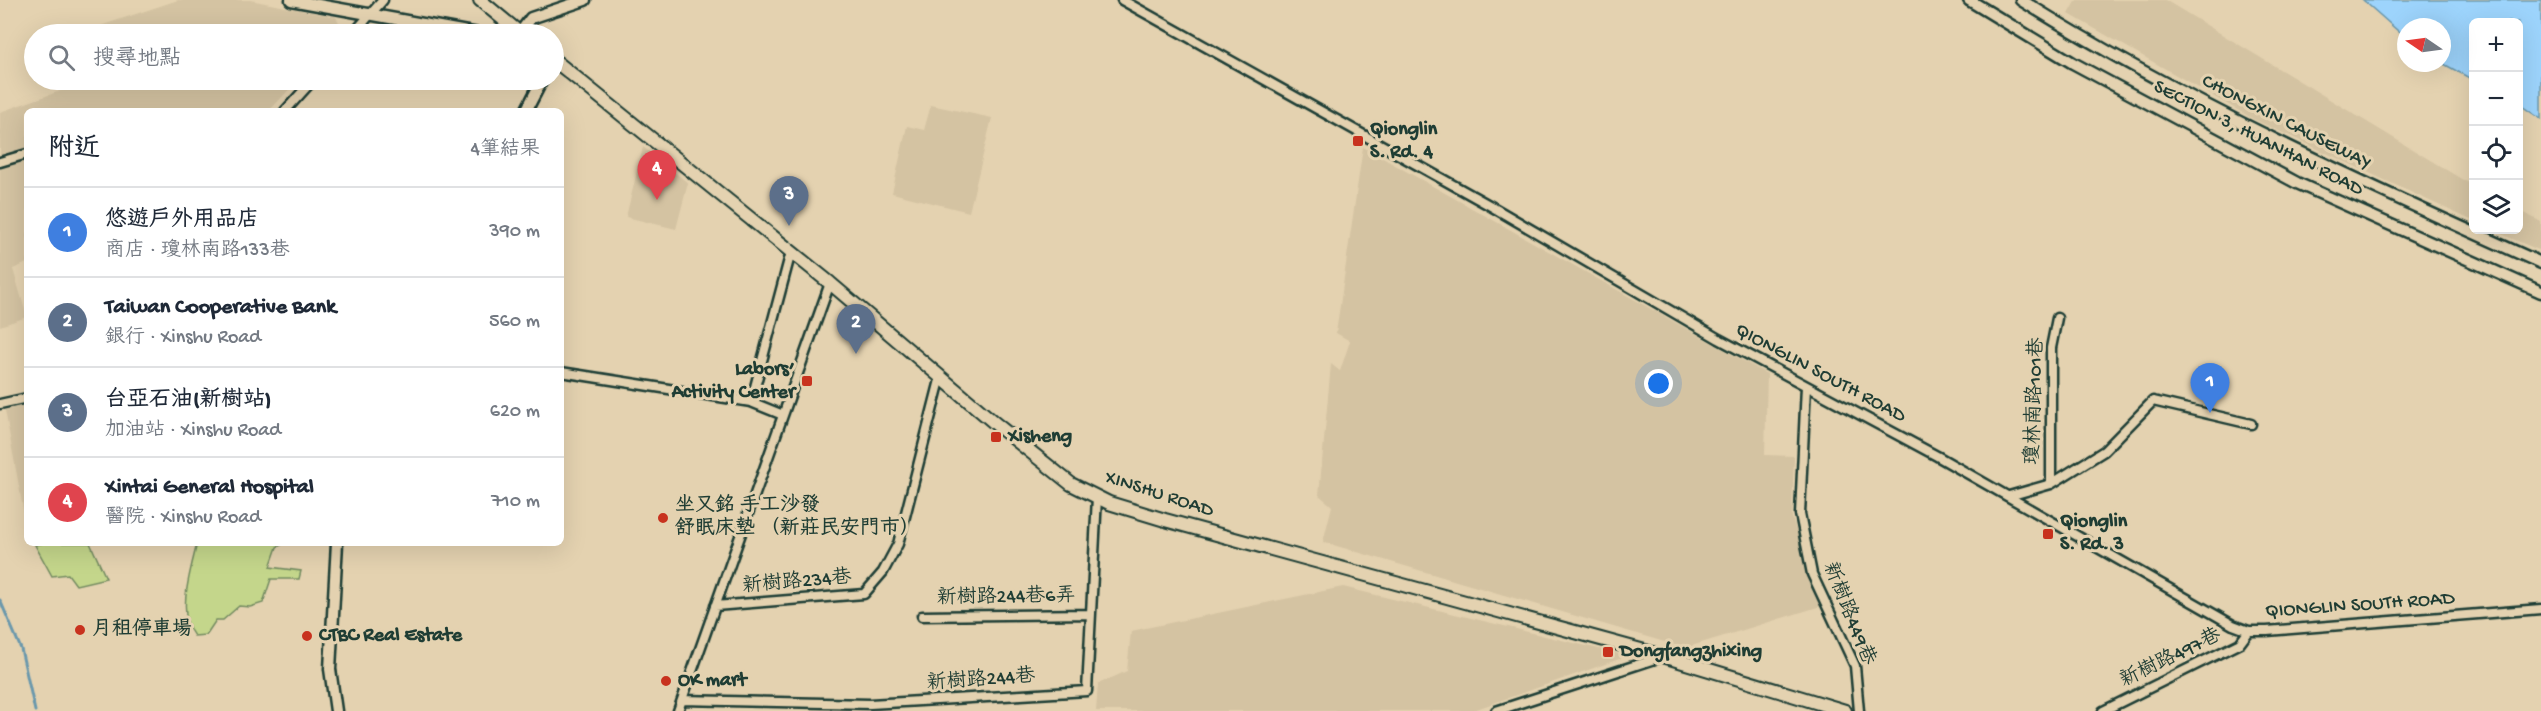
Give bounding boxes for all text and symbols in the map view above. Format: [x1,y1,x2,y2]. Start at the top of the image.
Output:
north arrow [2397,18,2451,72]
map controls [2469,18,2523,234]
button: + [2469,18,2523,72]
search box [24,24,564,90]
icon: search [45,41,78,74]
text: 搜尋地點 [93,47,181,73]
street label: CHONGXIN CAUSEWAY [2197,70,2375,176]
button: − [2469,72,2523,126]
street label: SECTION 3, HUANHAN ROAD [2149,76,2368,202]
place label: Qionglin S. Rd. 4 [1370,119,1438,165]
button: locate [2469,126,2523,180]
marker: Qionglin S. Rd. 4 [1351,134,1365,148]
text: 附近 [48,135,100,166]
text: 4筆結果 [471,139,540,162]
pin: 4 [638,150,676,200]
pin: 3 [770,176,808,226]
button: layers [2469,180,2523,234]
text: 悠遊戶外用品店 [105,208,259,234]
text: 1 [63,221,72,244]
text: 390 m [489,221,540,244]
text: 商店 · 瓊林南路133巷 [105,240,290,263]
text: Taiwan Cooperative Bank [105,295,336,321]
pin: 2 [836,304,876,354]
text: 2 [63,311,72,334]
text: 560 m [489,311,540,334]
street label: QIONGLIN SOUTH ROAD [1731,319,1910,429]
text: 銀行 · Xinshu Road [105,327,261,350]
street label: 瓊林南路101巷 [2020,336,2050,465]
place label: Labors’ Activity Center [671,359,797,405]
pin: 1 [2190,364,2230,413]
your location [1644,369,1673,398]
marker: Labors’ Activity Center [800,374,814,388]
text: 台亞石油(新樹站) [105,388,271,414]
text: 3 [62,401,73,424]
text: 620 m [490,401,540,424]
text: 加油站 · Xinshu Road [105,420,281,443]
place label: Xisheng [1007,426,1072,449]
marker: Xisheng [989,430,1003,444]
street label: XINSHU ROAD [1101,466,1217,524]
text: Xintai General Hospital [105,475,314,501]
text: 4 [63,491,72,514]
text: 710 m [491,491,540,514]
place label: 坐又銘 手工沙發 舒眠床墊 （新莊民安門市） [675,493,920,541]
text: 醫院 · Xinshu Road [105,507,261,530]
marker: 坐又銘 手工沙發 舒眠床墊 （新莊民安門市） [656,511,670,525]
place label: Qionglin S. Rd. 3 [2060,511,2128,557]
marker: Qionglin S. Rd. 3 [2041,527,2055,541]
street label: 新樹路449巷 [1817,558,1881,670]
street label: 新樹路234巷 [741,565,854,599]
street label: 新樹路244巷6弄 [936,583,1076,611]
street label: QIONGLIN SOUTH ROAD [2264,588,2456,624]
place label: 月租停車場 [92,617,192,642]
street label: 新樹路497巷 [2116,622,2226,693]
marker: 月租停車場 [73,623,87,637]
place label: CTBC Real Estate [318,625,463,648]
marker: CTBC Real Estate [300,629,314,643]
place label: Dongfangzhixing [1618,641,1762,664]
marker: Dongfangzhixing [1601,645,1615,659]
street label: 新樹路244巷 [926,664,1037,696]
place label: OK mart [678,670,748,693]
marker: OK mart [659,674,673,688]

